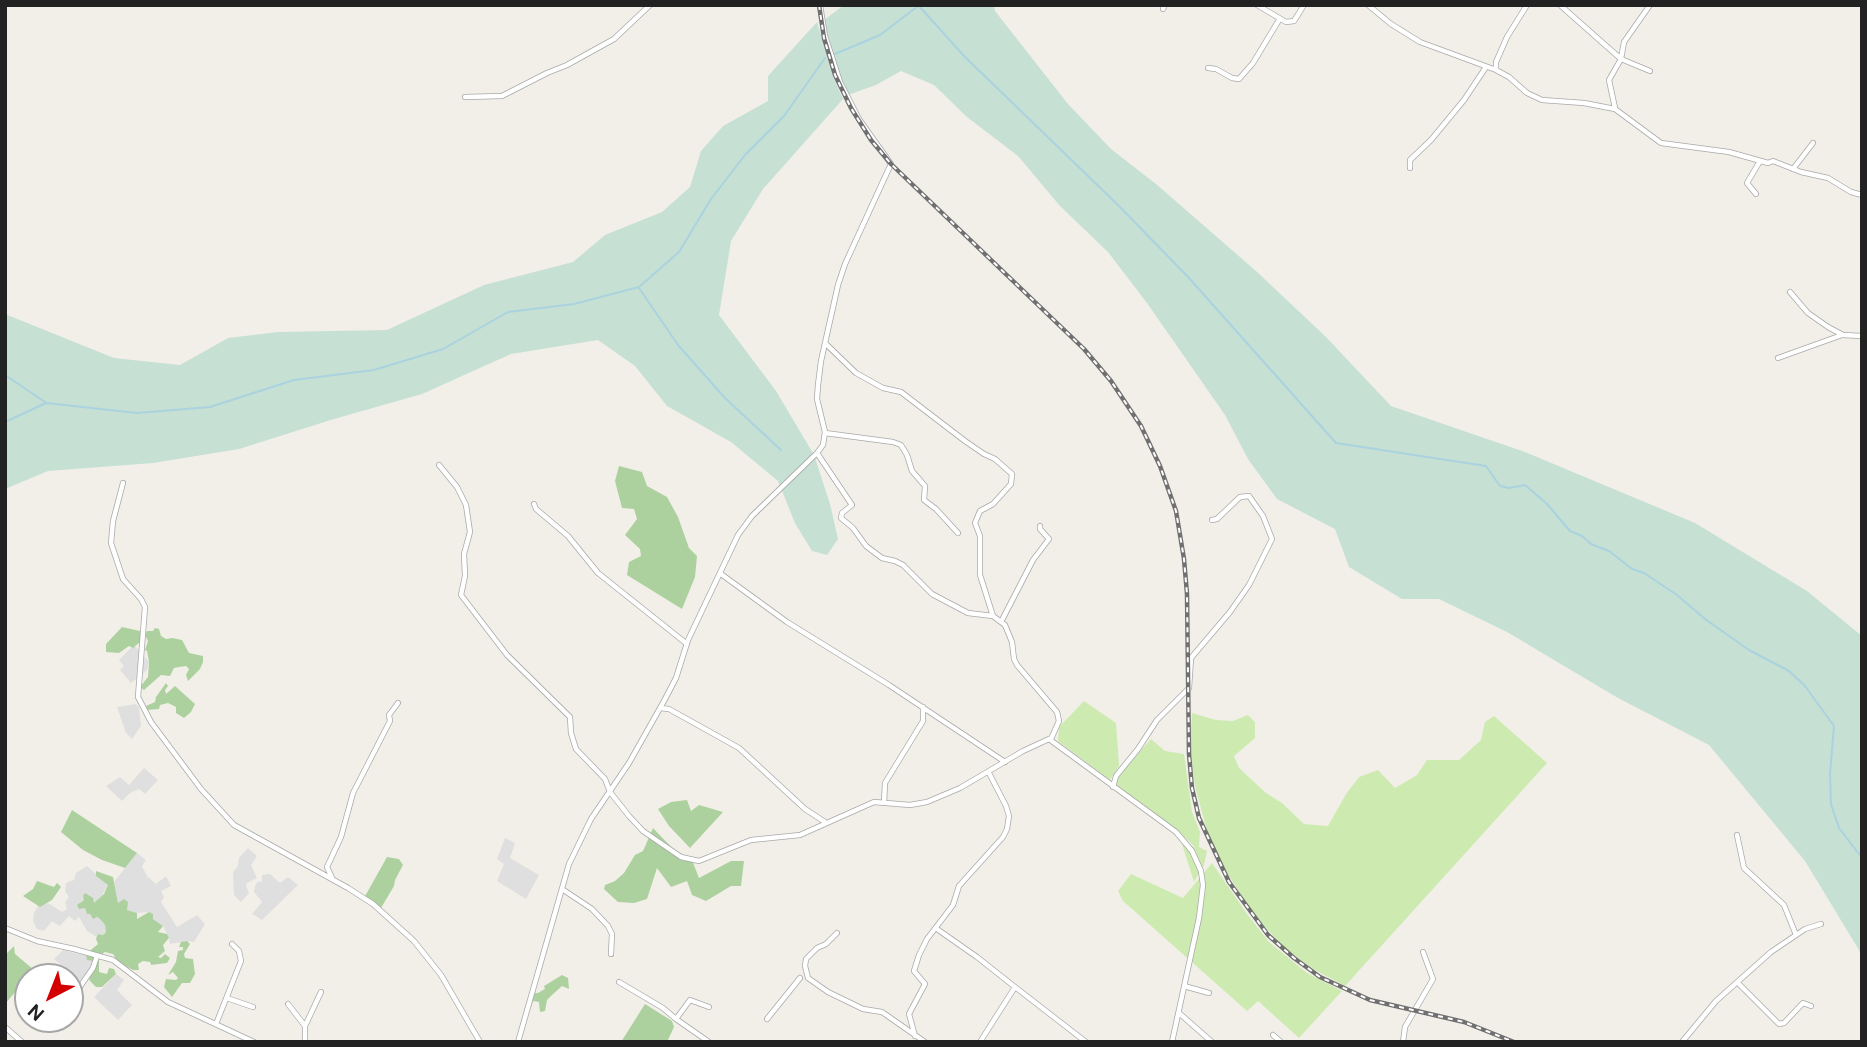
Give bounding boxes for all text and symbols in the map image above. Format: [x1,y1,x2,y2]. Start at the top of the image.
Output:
north arrow [14,963,84,1033]
text: N [22,999,49,1026]

